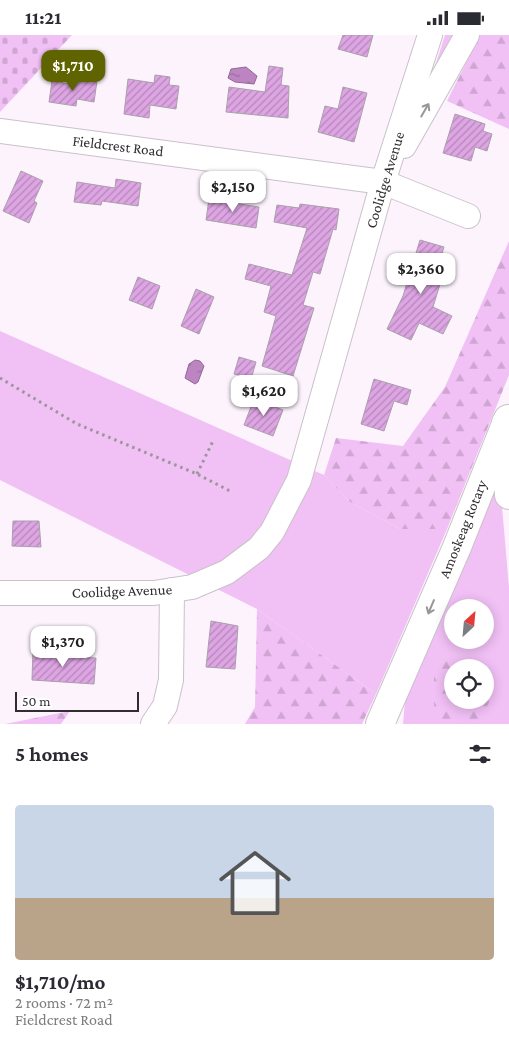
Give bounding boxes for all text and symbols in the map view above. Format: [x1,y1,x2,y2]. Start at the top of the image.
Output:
text: 11:21 [25,7,61,28]
pin: $1,710 [32,50,114,92]
text: $1,710 [52,57,94,74]
one-way arrow [421,103,431,117]
street label: Coolidge Avenue [363,129,408,231]
street label: Fieldcrest Road [72,132,165,160]
pin: $2,150 [192,171,274,213]
text: $2,150 [211,178,255,195]
pin: $2,360 [380,253,462,295]
text: $2,360 [398,260,444,277]
pin: $1,620 [223,375,305,417]
text: $1,620 [242,382,286,399]
street label: Amoskeag Rotary [436,478,491,581]
street label: Coolidge Avenue [72,581,173,602]
one-way arrow [425,599,435,614]
north arrow [444,599,494,649]
map controls [444,599,494,709]
pin: $1,370 [22,625,104,668]
text: $1,370 [41,633,85,650]
button: locate [444,659,494,709]
scale bar [15,689,139,712]
text: 50 m [22,693,50,709]
icon: filters [466,740,494,768]
text: 5 homes [15,742,88,766]
icon: home [210,838,300,928]
text: $1,710/mo [15,970,105,994]
text: 2 rooms · 72 m² [15,994,113,1011]
text: Fieldcrest Road [15,1011,113,1028]

